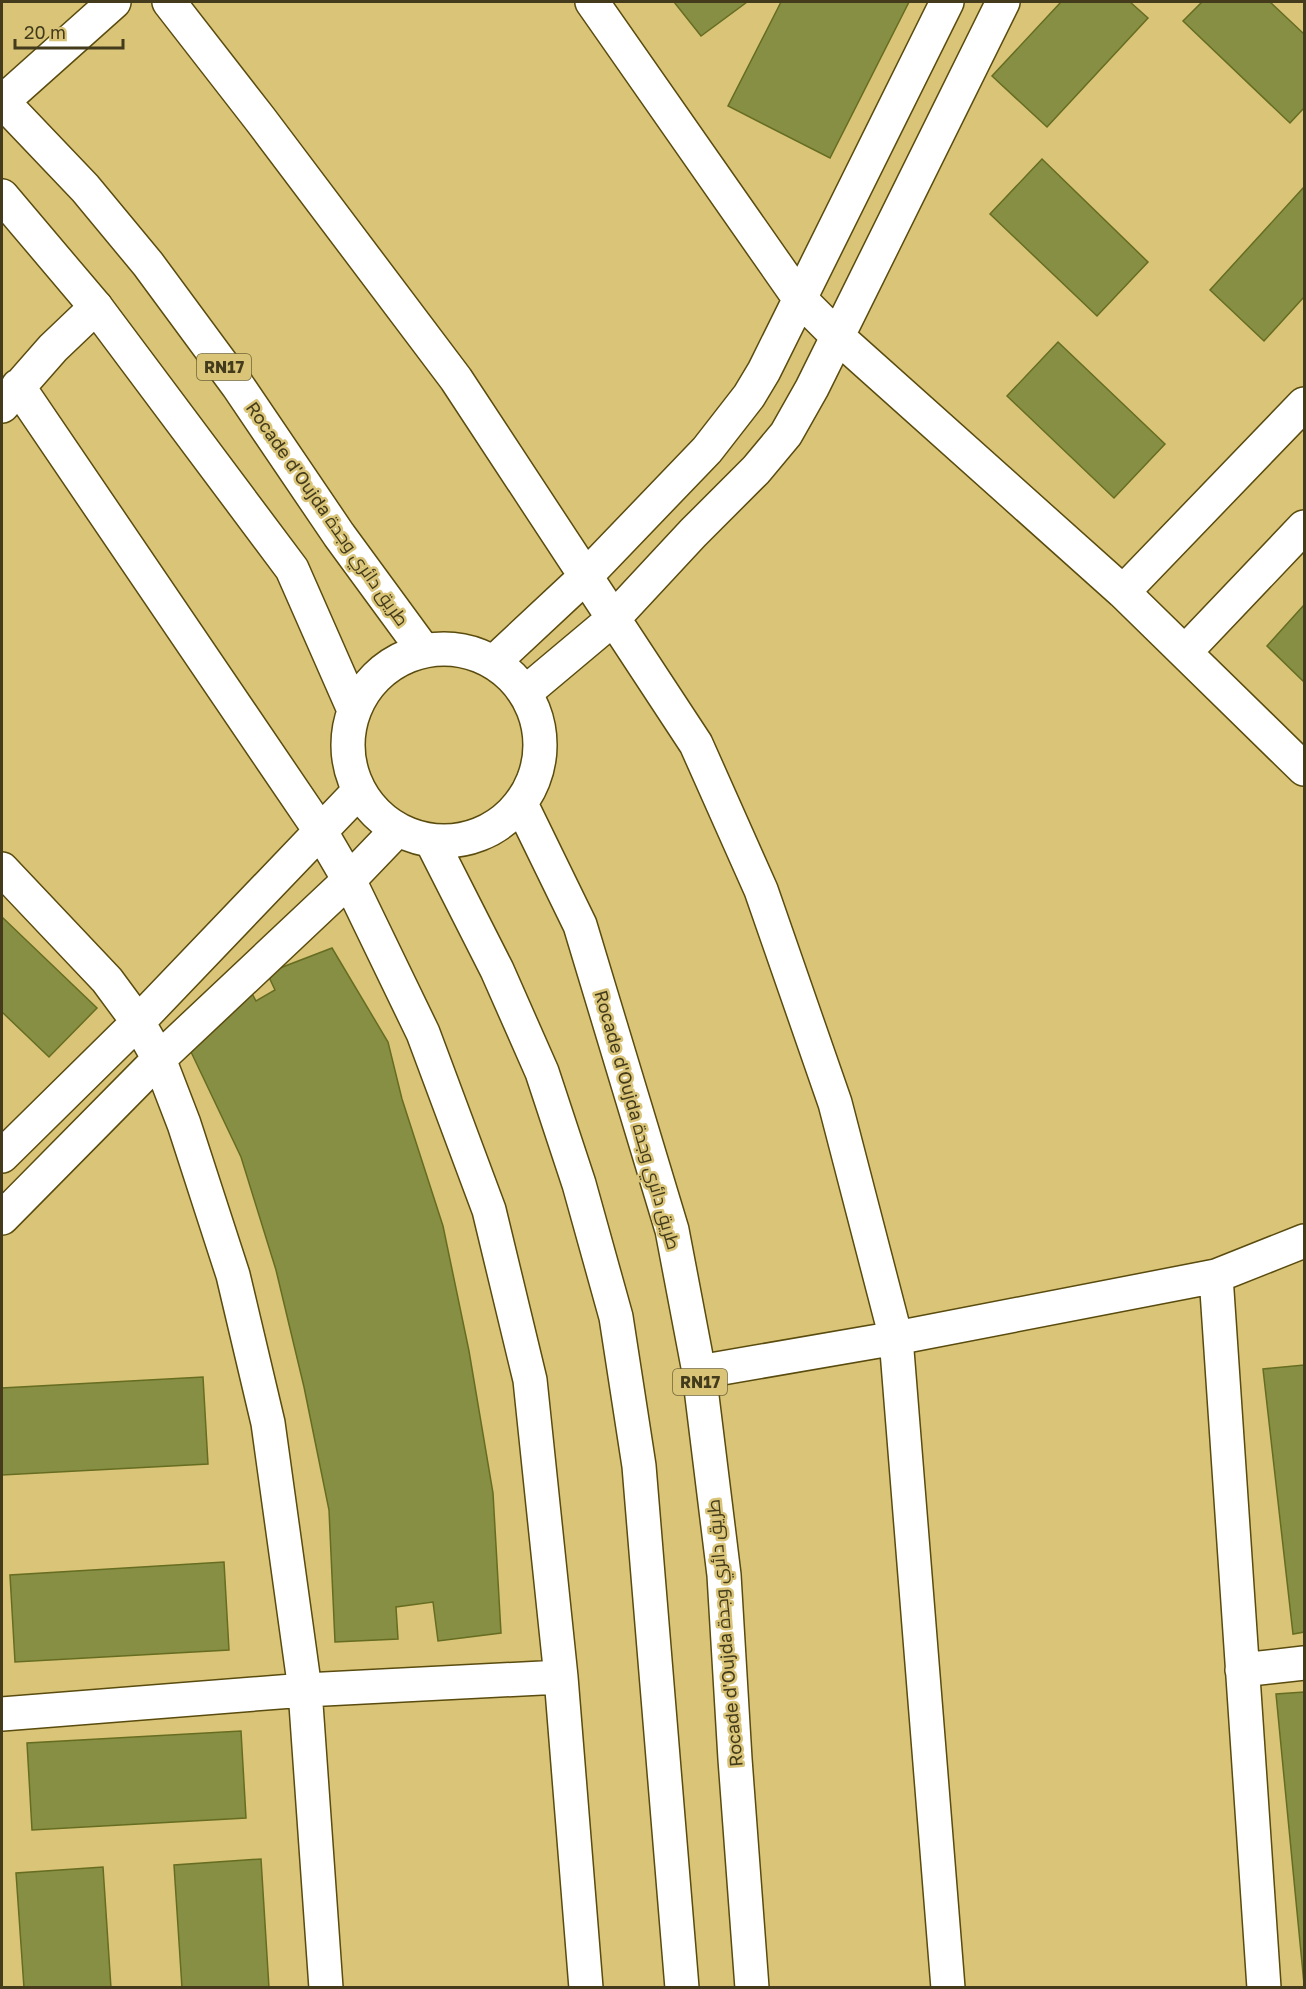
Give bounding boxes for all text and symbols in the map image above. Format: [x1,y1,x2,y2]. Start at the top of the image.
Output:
scale bar [15,12,123,50]
text: 20 m [24,21,66,43]
road number: RN17 [197,354,251,380]
street label: Rocade d'Oujda طريق دائري وجدة [238,397,414,632]
street label: Rocade d'Oujda طريق دائري وجدة [587,988,686,1253]
road number: RN17 [673,1369,727,1395]
street label: Rocade d'Oujda طريق دائري وجدة [701,1498,751,1768]

